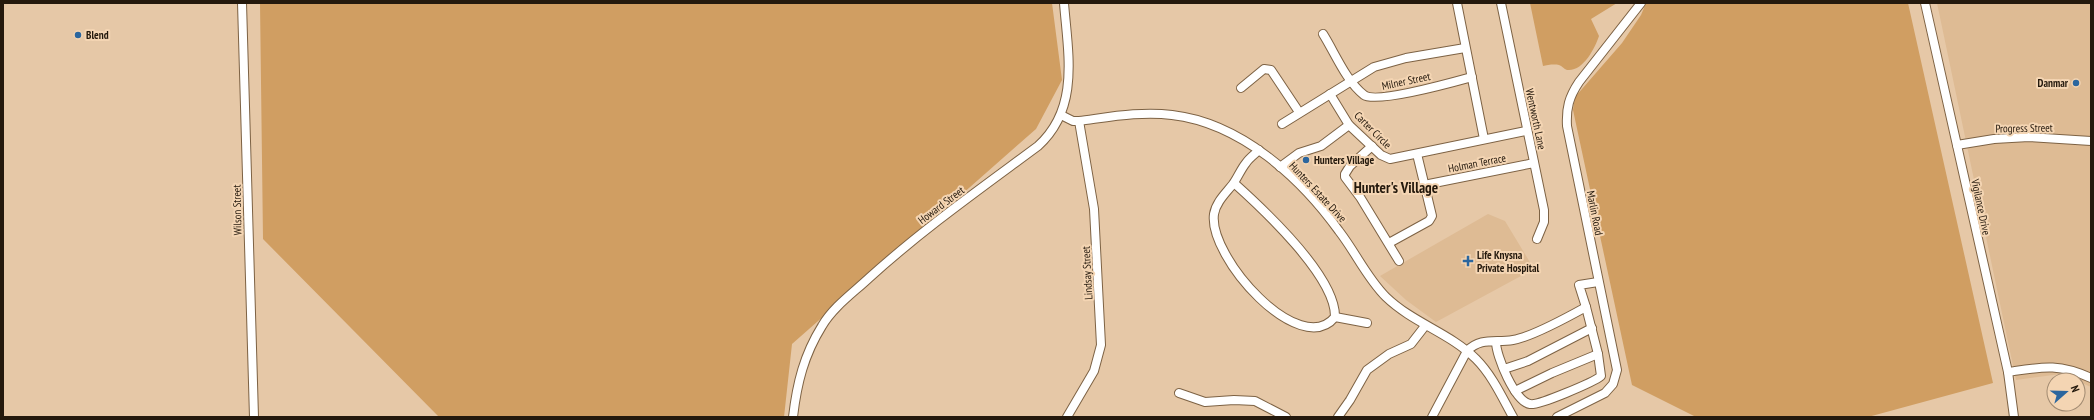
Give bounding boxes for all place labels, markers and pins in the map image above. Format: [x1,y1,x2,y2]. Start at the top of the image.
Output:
place label: Blend [86,28,109,42]
marker: Blend [73,30,83,40]
place label: Danmar [2038,76,2069,90]
marker: Danmar [2071,78,2081,88]
place label: Hunters Village [1314,153,1374,167]
marker: Hunters Village [1301,155,1311,165]
place label: Life Knysna Private Hospital [1477,248,1540,275]
marker: Life Knysna Private Hospital [1462,255,1474,267]

